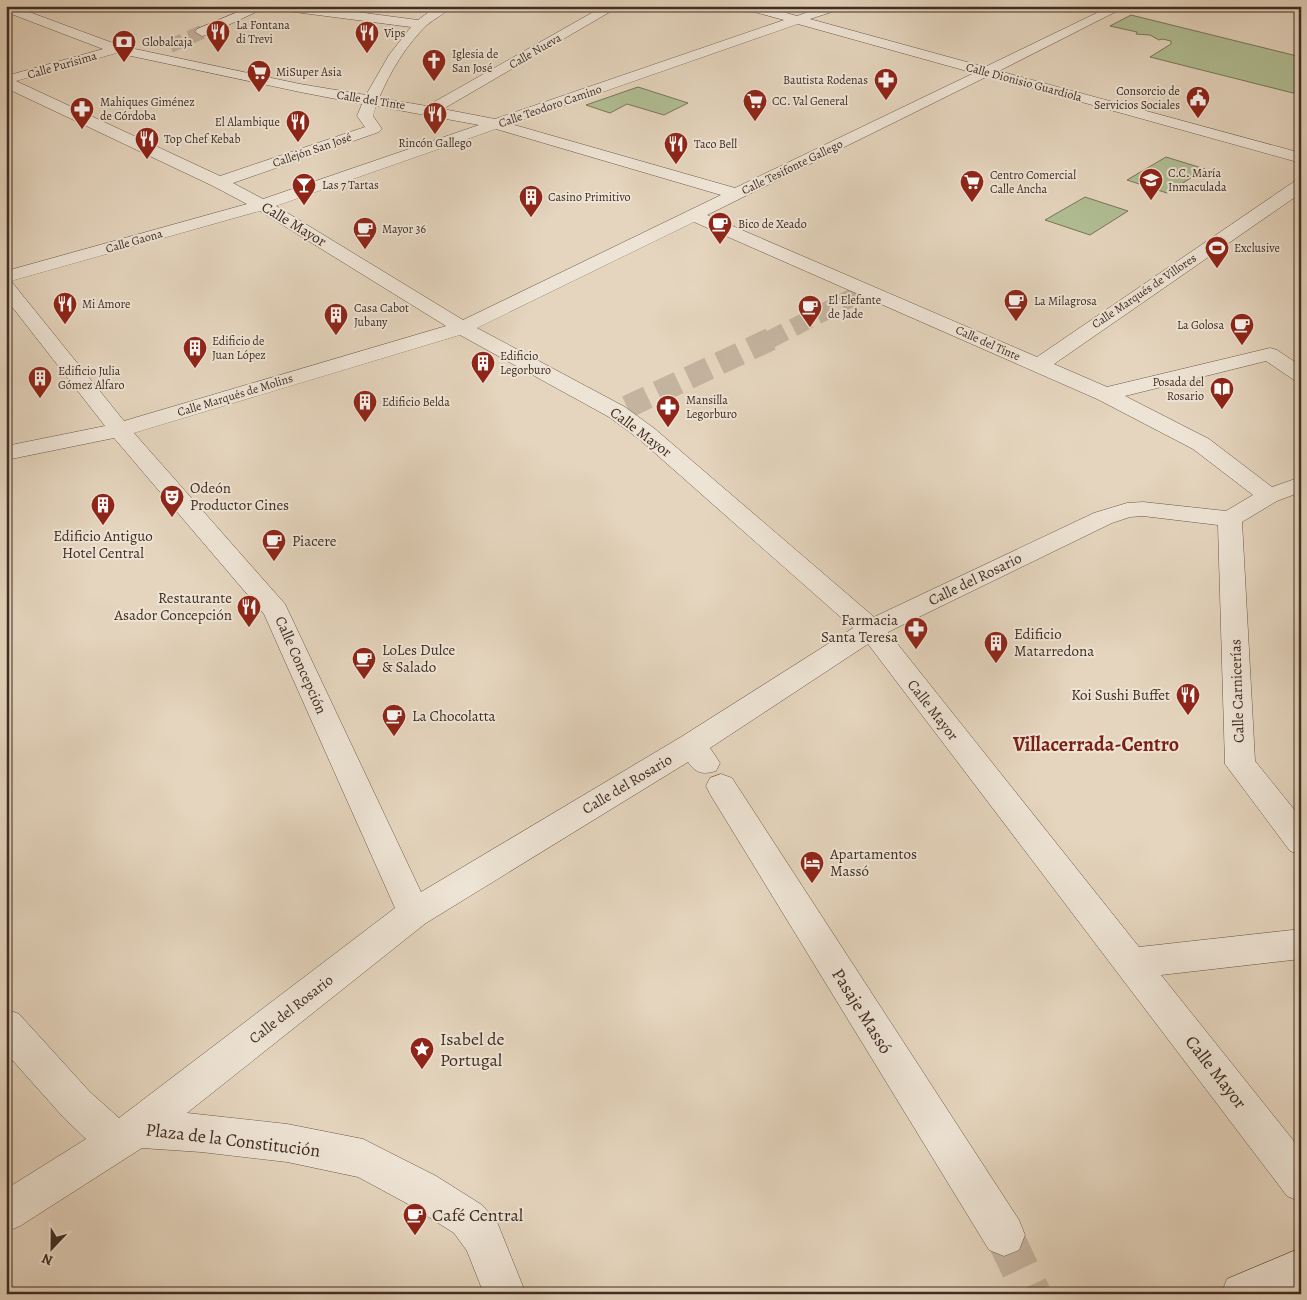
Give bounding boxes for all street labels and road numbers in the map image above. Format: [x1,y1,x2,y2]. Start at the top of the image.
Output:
street label: Calle Nueva [506,29,564,72]
street label: Calle Purísima [25,47,99,83]
street label: Calle Dionisio Guardiola [964,59,1084,105]
street label: Calle Teodoro Camino [496,81,604,131]
street label: Calle del Tinte [336,87,406,113]
street label: Callejón San José [270,129,354,171]
street label: Calle Tesifonte Gallego [739,136,845,198]
street label: Calle Mayor [258,197,330,251]
street label: Calle Gaona [104,225,165,257]
street label: Calle Marqués de Villores [1089,250,1200,332]
street label: Calle del Tinte [953,322,1023,364]
street label: Calle Marqués de Molins [175,370,295,420]
street label: Calle Mayor [606,402,676,462]
street label: Calle del Rosario [925,548,1025,610]
street label: Calle Concepción [270,613,332,717]
street label: Calle Carnicerías [1225,639,1249,743]
street label: Calle Mayor [903,675,963,745]
street label: Calle del Rosario [578,749,676,819]
street label: Pasaje Massó [826,964,898,1058]
street label: Calle del Rosario [245,970,337,1048]
street label: Calle Mayor [1180,1030,1252,1114]
street label: Plaza de la Constitución [144,1117,322,1163]

